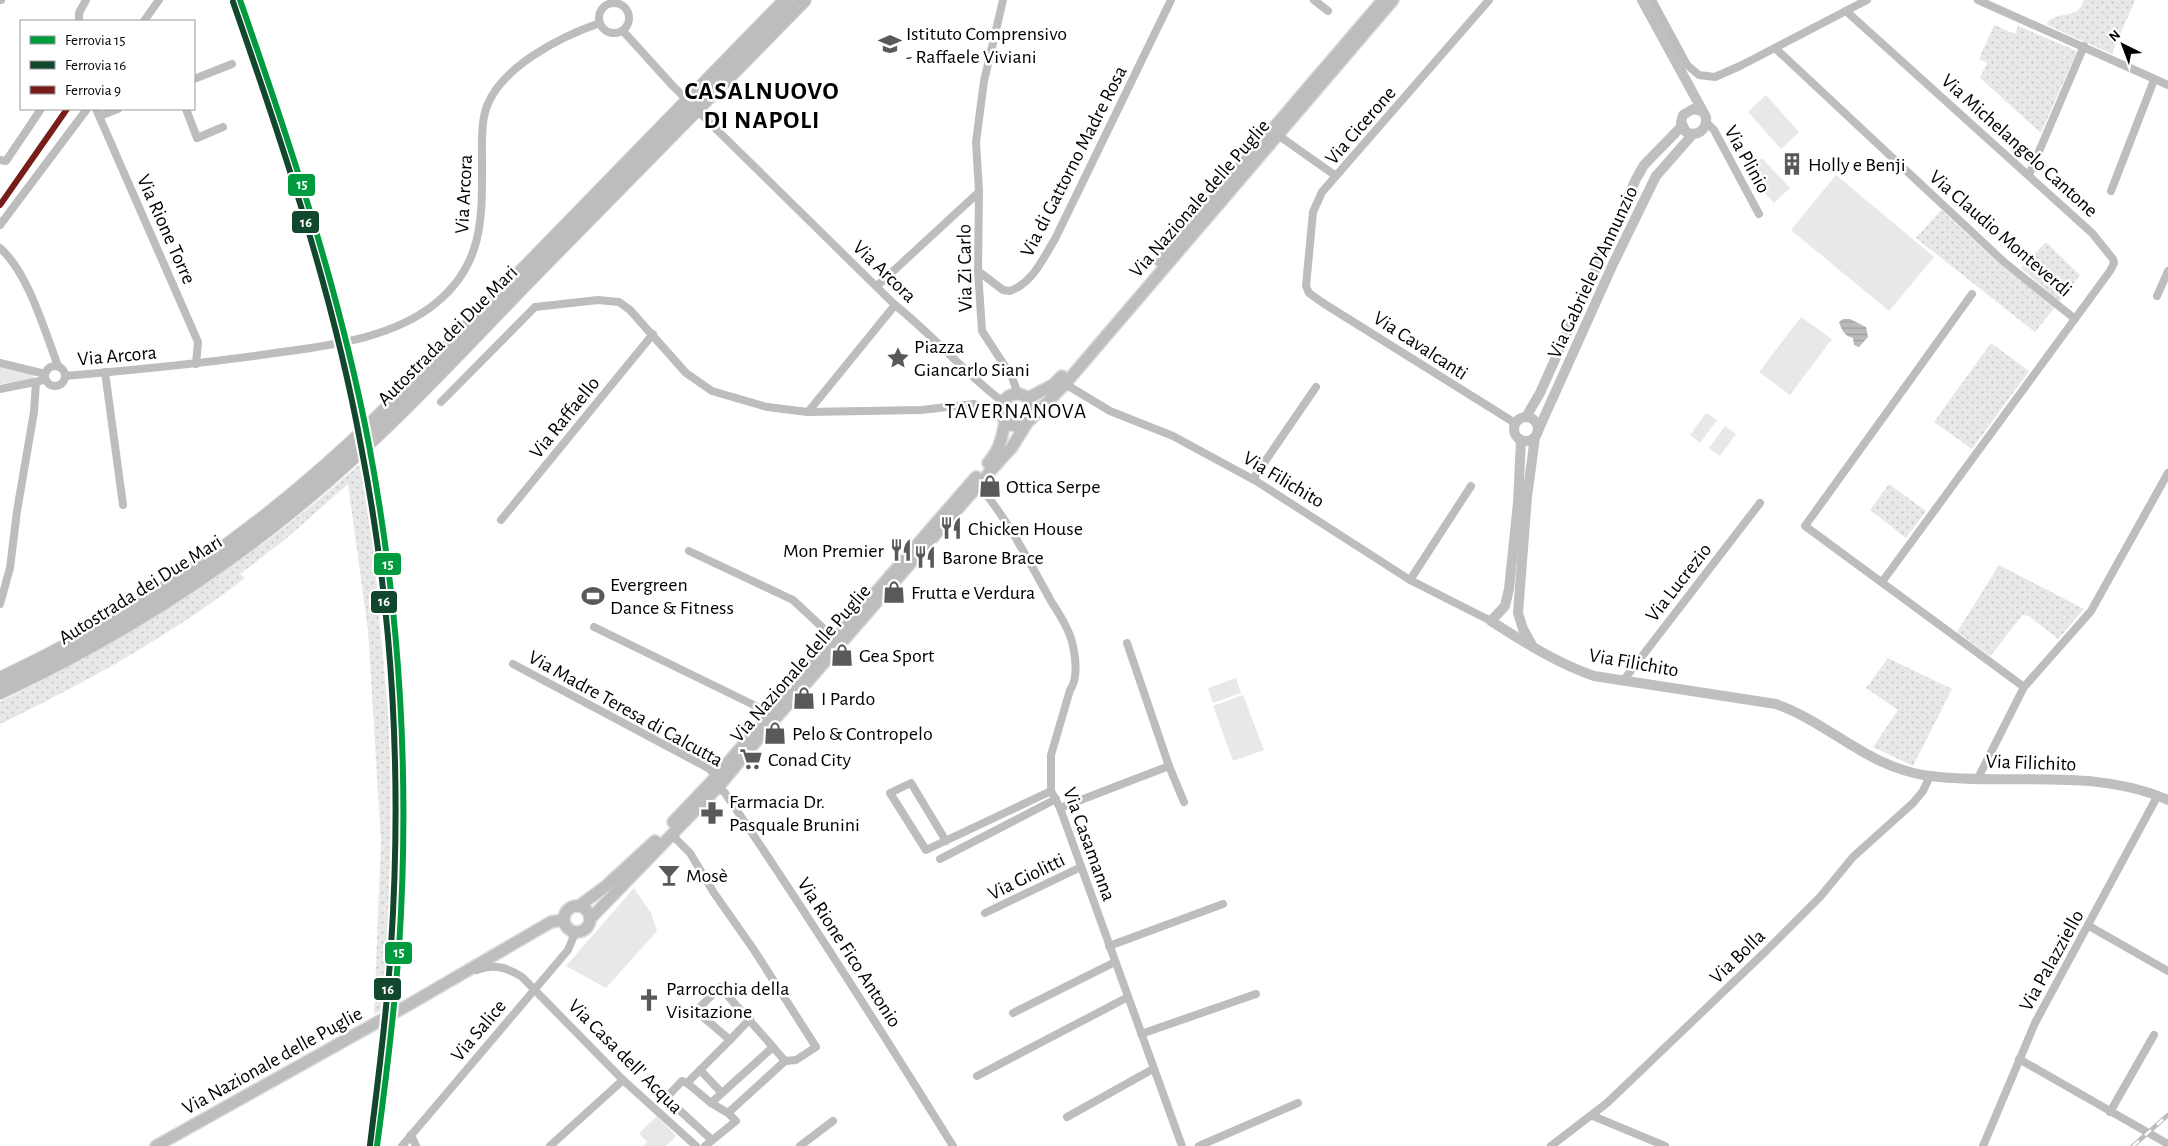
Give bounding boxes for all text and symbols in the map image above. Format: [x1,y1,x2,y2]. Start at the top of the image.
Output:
legend [20,20,195,110]
north arrow [2098,20,2148,70]
place label: Istituto Comprensivo - Raffaele Viviani [906,24,1067,67]
text: N [2107,28,2123,45]
school or university icon: Istituto Comprensivo - Raffaele Viviani [877,31,903,57]
text: Ferrovia 15 [65,33,126,48]
text: Ferrovia 16 [65,58,126,73]
street label: Via di Gattorno Madre Rosa [1017,63,1131,260]
street label: Via Michelangelo Cantone [1937,70,2101,221]
district label: CASALNUOVO DI NAPOLI [684,79,840,133]
text: Ferrovia 9 [65,83,121,98]
street label: Via Cicerone [1322,83,1400,169]
street label: Via Nazionale delle Puglie [1126,116,1274,281]
street label: Via Plinio [1720,122,1774,197]
building icon: Holly e Benji [1779,151,1805,177]
street label: Via Arcora [452,154,476,234]
place label: Holly e Benji [1808,155,1906,175]
street label: Via Claudio Monteverdi [1925,167,2075,301]
street label: Via Rione Torre [133,172,199,287]
line badge: 15 [287,173,316,197]
text: 15 [296,178,308,192]
street label: Via Gabriele D'Annunzio [1544,183,1642,362]
line badge: 16 [291,210,320,234]
text: 16 [300,216,312,230]
street label: Via Zi Carlo [954,224,976,312]
street label: Via Arcora [849,237,920,306]
street label: Autostrada dei Due Mari [374,262,521,409]
street label: Via Cavalcanti [1370,308,1471,384]
place label: Piazza Giancarlo Siani [914,337,1030,380]
street label: Via Arcora [77,343,157,369]
place icon: Piazza Giancarlo Siani [885,345,911,371]
street label: Via Raffaello [526,373,604,462]
district label: TAVERNANOVA [945,401,1087,422]
street label: Via Filichito [1239,448,1328,512]
shop icon: Ottica Serpe [977,473,1003,499]
place label: Ottica Serpe [1006,477,1100,497]
restaurant icon: Chicken House [938,515,964,541]
place label: Chicken House [968,519,1083,539]
street label: Autostrada dei Due Mari [55,531,226,648]
restaurant icon: Mon Premier [888,537,914,563]
street label: Via Lucrezio [1642,540,1715,626]
place label: Mon Premier [783,541,885,561]
restaurant icon: Barone Brace [912,544,938,570]
place label: Barone Brace [942,548,1044,568]
line badge: 15 [373,552,402,576]
text: 15 [382,558,394,572]
place label: Evergreen Dance & Fitness [610,575,734,618]
shop icon: Frutta e Verdura [881,579,907,605]
street label: Via Nazionale delle Puglie [727,581,875,746]
sports icon: Evergreen Dance & Fitness [580,583,606,609]
place label: Frutta e Verdura [911,583,1035,603]
line badge: 16 [370,590,398,614]
text: 16 [378,595,390,609]
shop icon: Gea Sport [829,642,855,668]
street label: Via Filichito [1587,645,1680,681]
place label: Gea Sport [859,646,935,666]
street label: Via Madre Teresa di Calcutta [525,647,726,771]
shop icon: I Pardo [791,685,817,711]
place label: I Pardo [821,689,875,709]
shop icon: Pelo & Contropelo [762,720,788,746]
place label: Pelo & Contropelo [792,724,933,744]
supermarket icon: Conad City [738,746,764,772]
place label: Conad City [768,750,851,770]
street label: Via Filichito [1985,751,2077,775]
street label: Via Casamanna [1059,785,1119,904]
place label: Farmacia Dr. Pasquale Brunini [729,792,860,835]
pharmacy icon: Farmacia Dr. Pasquale Brunini [699,800,725,826]
street label: Via Giolitti [985,850,1068,904]
bar icon: Mosè [656,862,682,888]
place label: Mosè [686,866,728,886]
street label: Via Rione Fico Antonio [793,874,905,1031]
street label: Via Palazziello [2016,907,2088,1014]
street label: Via Bolla [1706,926,1769,988]
line badge: 15 [384,941,413,965]
text: 15 [393,946,405,960]
line badge: 16 [373,977,402,1001]
place label: Parrocchia della Visitazione [666,979,790,1022]
text: 16 [382,983,394,997]
church icon: Parrocchia della Visitazione [636,987,662,1013]
street label: Via Salice [447,996,510,1065]
street label: Via Casa dell' Acqua [564,996,686,1118]
street label: Via Nazionale delle Puglie [179,1003,366,1119]

